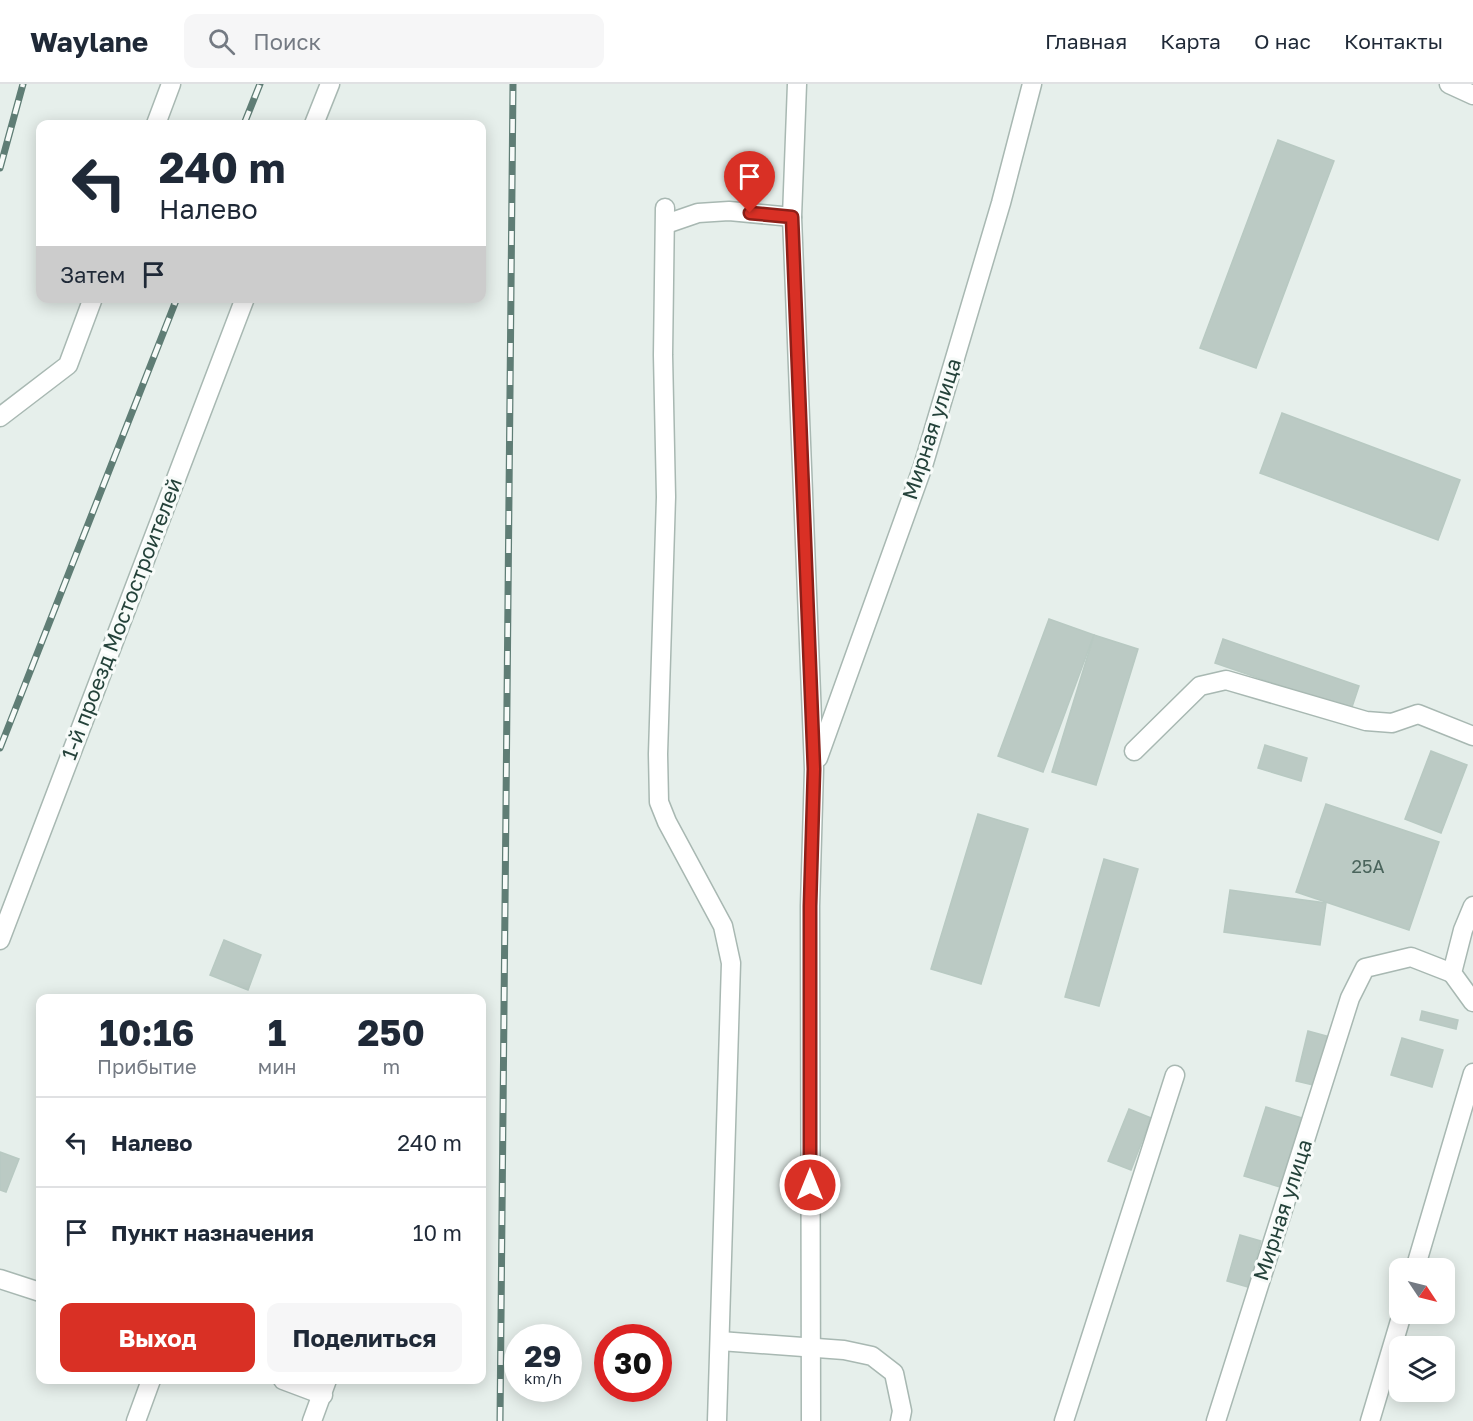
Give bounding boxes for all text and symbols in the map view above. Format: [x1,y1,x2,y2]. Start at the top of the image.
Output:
search box [184,14,604,68]
text: Waylane [30,25,148,58]
icon: search [205,25,238,58]
text: Поиск [253,28,321,55]
text: Главная [1045,28,1127,54]
text: Карта [1160,28,1221,54]
text: О нас [1254,28,1311,54]
text: Контакты [1344,28,1443,54]
text: 240 m [159,142,285,192]
icon: left [60,144,138,222]
pin [724,151,775,213]
icon: arrive [733,160,766,193]
text: Налево [159,193,258,225]
icon: arrive [137,258,170,291]
text: Затем [60,261,125,288]
street label: Мирная улица [896,355,966,503]
street label: 1-й проезд Мостостроителей [55,474,187,763]
house number: 25А [1352,855,1384,877]
text: 10:16 [99,1011,194,1054]
text: 1 [268,1011,286,1054]
text: 250 [358,1011,425,1054]
text: Прибытие [97,1054,197,1078]
text: мин [258,1054,297,1078]
text: m [382,1054,400,1078]
icon: left [60,1126,93,1159]
text: Налево [111,1129,193,1156]
text: 240 m [397,1129,462,1156]
street label: Мирная улица [1247,1136,1317,1284]
position arrow [778,1153,842,1217]
icon: arrive [60,1216,93,1249]
text: Пункт назначения [111,1219,314,1246]
text: 10 m [413,1219,462,1246]
north arrow [1389,1258,1455,1324]
map controls [1389,1258,1455,1402]
button: Выход [60,1303,255,1372]
button: Поделиться [267,1303,462,1372]
speed limit sign: 30 [594,1324,672,1402]
button: layers [1389,1336,1455,1402]
text: 29 [524,1338,562,1374]
text: km/h [524,1369,562,1387]

